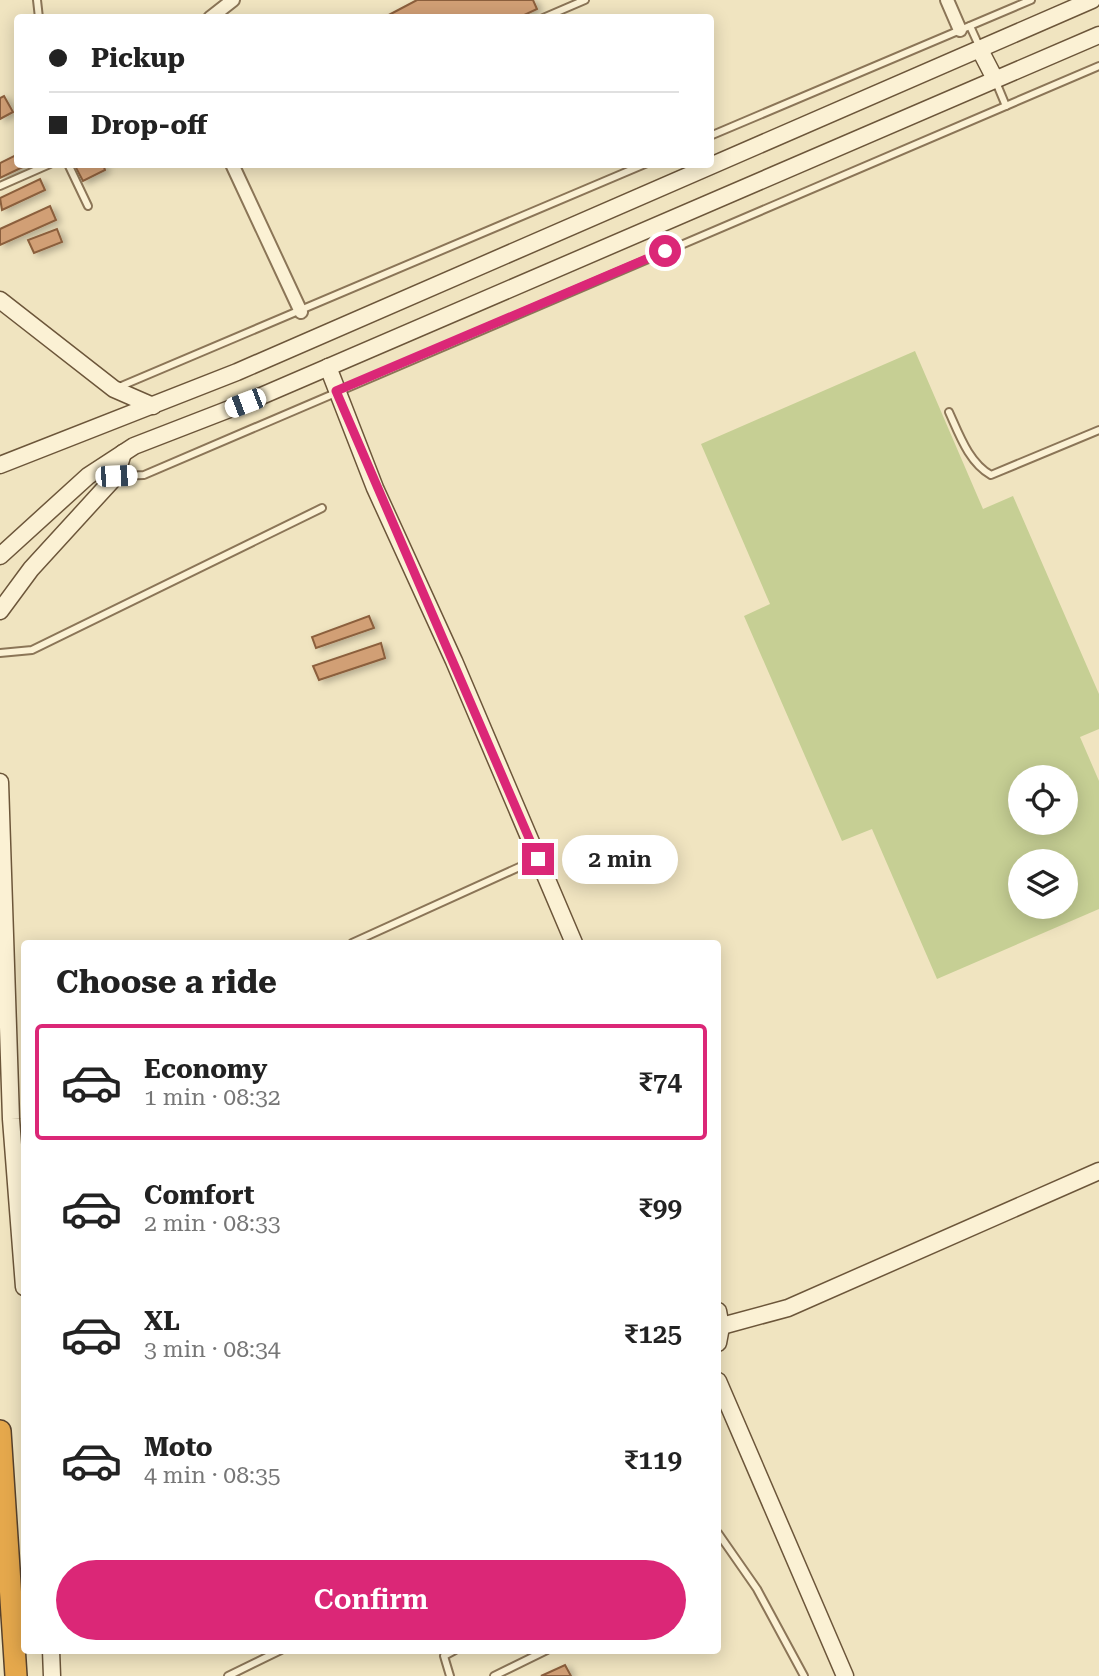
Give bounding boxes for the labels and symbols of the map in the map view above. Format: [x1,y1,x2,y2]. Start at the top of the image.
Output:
route start [649,235,681,267]
car [222,386,269,420]
car [95,465,138,487]
callout: 2 min [562,834,678,884]
route end [522,843,554,875]

